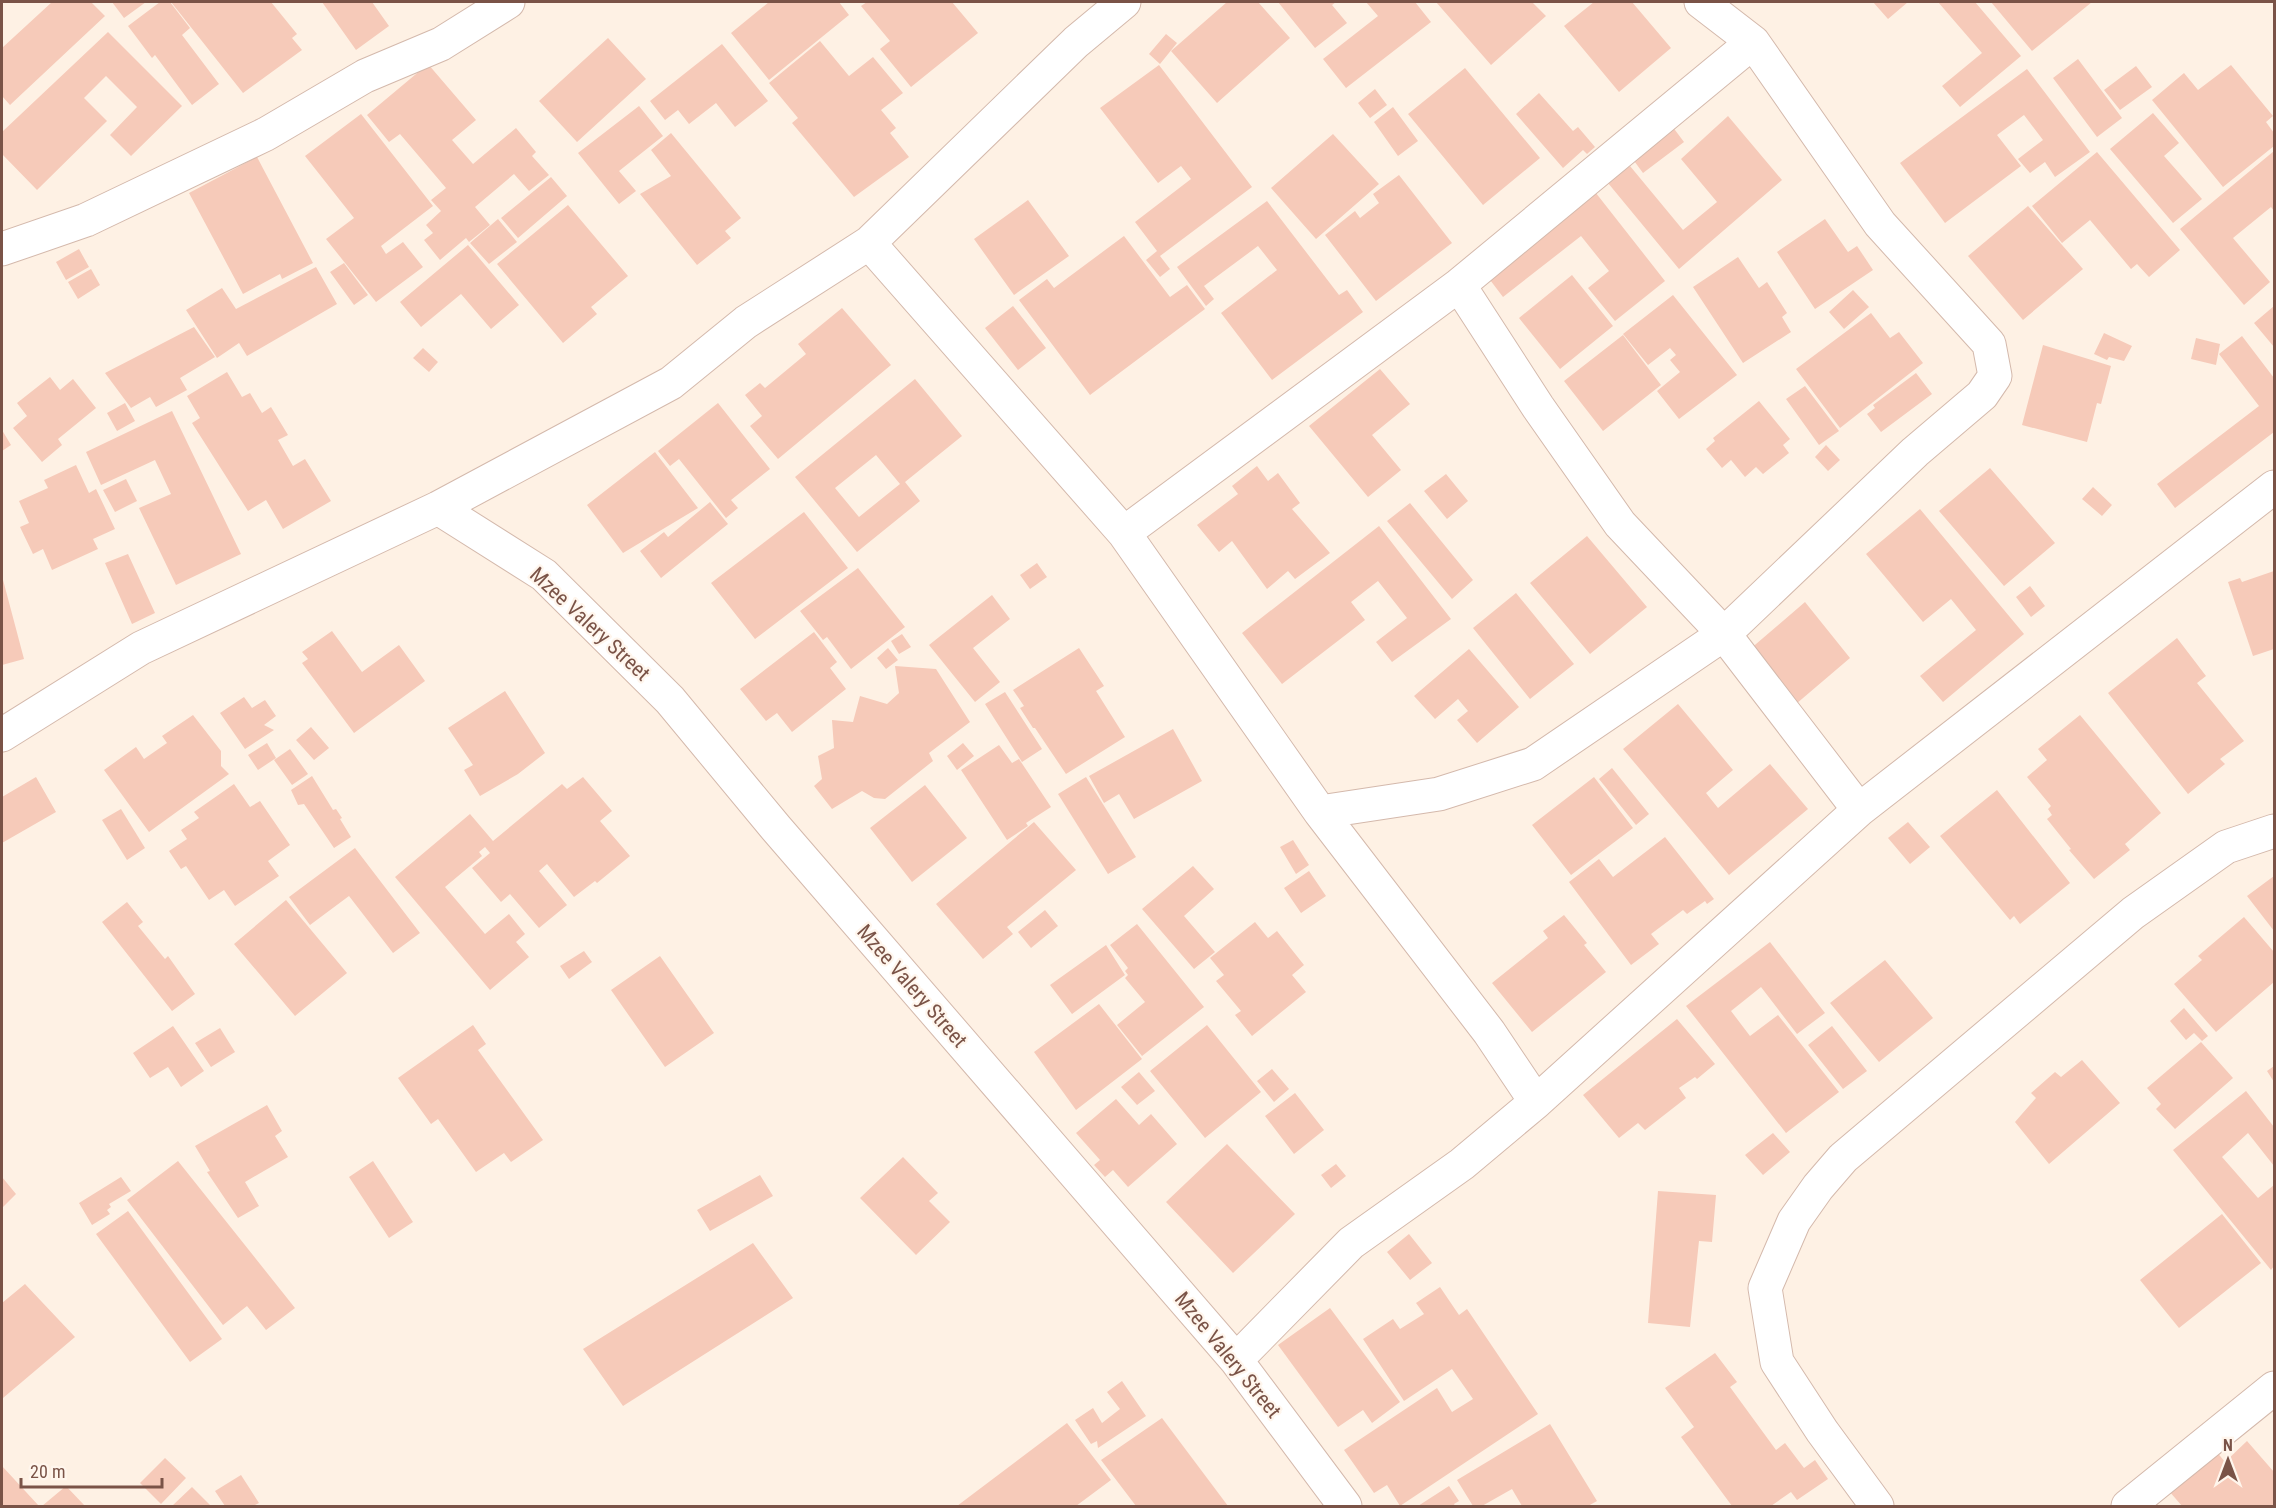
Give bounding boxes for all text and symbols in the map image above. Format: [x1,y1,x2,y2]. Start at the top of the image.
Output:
street label: Mzee Valery Street [525,562,655,686]
street label: Mzee Valery Street [852,920,972,1052]
street label: Mzee Valery Street [1170,1287,1286,1423]
north arrow [2198,1430,2258,1490]
text: N [2223,1436,2233,1455]
scale bar [21,1451,162,1489]
text: 20 m [30,1461,65,1482]

